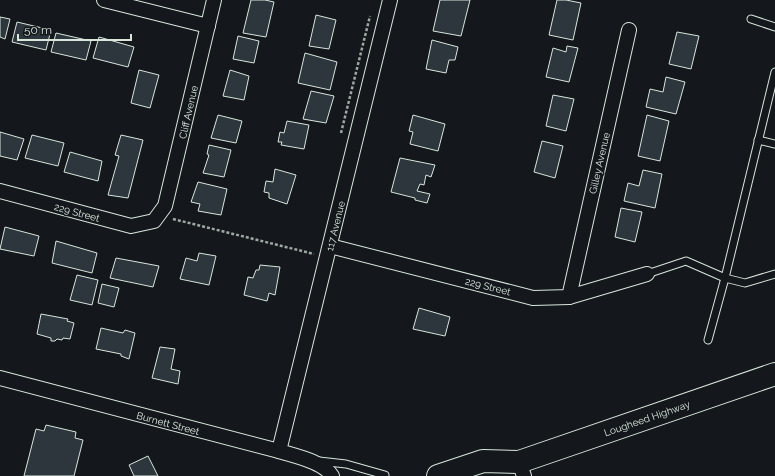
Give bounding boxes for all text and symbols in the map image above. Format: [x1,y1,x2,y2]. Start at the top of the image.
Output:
scale bar [18,16,131,42]
text: 50 m [24,23,52,37]
street label: Cliff Avenue [177,84,200,140]
street label: Gilley Avenue [587,131,612,195]
street label: 117 Avenue [324,200,347,252]
street label: 229 Street [53,201,101,224]
street label: 229 Street [464,276,512,298]
street label: Lougheed Highway [603,398,692,438]
street label: Burnett Street [135,410,201,437]

